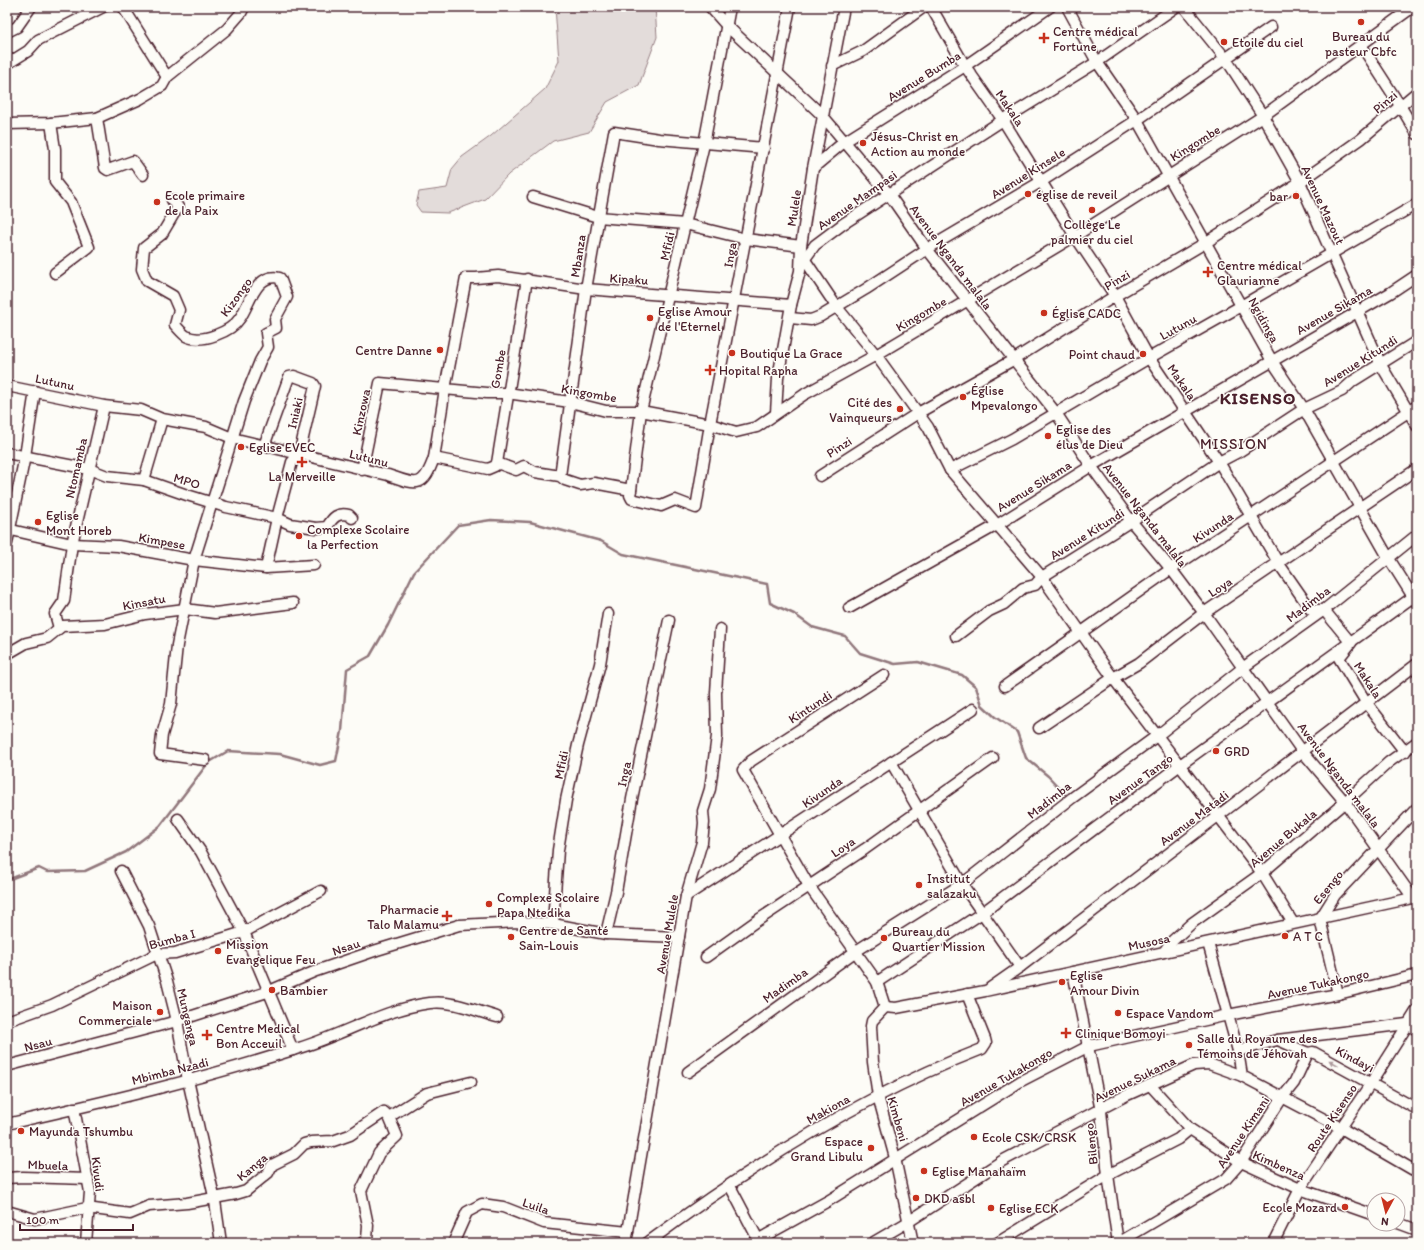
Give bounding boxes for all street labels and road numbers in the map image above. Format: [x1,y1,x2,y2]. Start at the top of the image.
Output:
street label: Avenue Bumba [885,47,964,104]
street label: Makala [992,87,1028,129]
street label: Pinzi [1370,87,1400,117]
street label: Kingombe [1167,122,1223,164]
street label: Avenue Kinsele [988,144,1068,202]
street label: Avenue Mazout [1298,163,1348,247]
street label: Avenue Mampasi [814,167,900,233]
street label: Mulele [784,188,804,228]
street label: Avenue Nganda malala [907,202,996,313]
street label: Mfidi [656,230,678,262]
street label: Mbanza [567,233,589,278]
street label: Inga [720,241,740,269]
street label: Pinzi [1101,267,1133,293]
street label: Kipaku [609,270,649,288]
street label: Kizongo [217,274,255,319]
street label: Avenue Sikama [1293,282,1375,338]
street label: Kingombe [893,293,949,335]
street label: Ngidinga [1245,295,1283,346]
street label: Lutunu [1157,311,1199,343]
street label: Avenue Kitundi [1320,332,1400,390]
street label: Gombe [487,348,509,390]
street label: Makala [1164,361,1200,403]
street label: Lutunu [34,371,76,393]
street label: Kingombe [560,381,618,405]
street label: Kinzowa [349,387,373,437]
street label: Iniaki [284,396,306,430]
street label: Pinzi [823,433,855,461]
street label: Ntomamba [62,436,90,500]
street label: Lutunu [348,446,390,470]
street label: Avenue Sikama [994,457,1074,515]
street label: Avenue Nganda malala [1100,460,1191,570]
street label: MPO [172,470,202,492]
street label: Avenue Kitundi [1047,505,1127,563]
street label: Kivunda [1190,508,1236,546]
street label: Kimpese [137,530,187,552]
street label: Loya [1205,573,1235,600]
street label: Madimba [1283,582,1333,625]
street label: Kinsatu [121,591,167,613]
street label: Makala [1351,659,1385,701]
street label: Kintundi [785,687,835,727]
street label: Avenue Nganda malala [1295,720,1384,831]
street label: Mfidi [551,749,571,781]
street label: Avenue Tango [1104,750,1176,808]
street label: Inga [614,760,634,788]
street label: Kivunda [799,773,845,811]
street label: Madimba [1024,778,1074,822]
street label: Avenue Matadi [1157,787,1231,849]
street label: Avenue Bukala [1246,806,1320,870]
street label: Loya [828,833,858,860]
street label: Esengo [1310,867,1346,907]
street label: Avenue Mulele [653,893,681,975]
street label: Bumba I [147,926,197,952]
street label: Musosa [1127,930,1172,954]
street label: Nsau [330,935,362,959]
street label: Madimba [760,964,811,1006]
street label: Avenue Tukakongo [1266,966,1371,1002]
street label: Munganga [174,987,202,1047]
street label: Nsau [22,1033,54,1055]
street label: Kindayi [1333,1043,1377,1075]
street label: Avenue Tukakongo [957,1044,1055,1109]
street label: Avenue Sukama [1092,1053,1178,1105]
street label: Mbimba Nzadi [130,1054,210,1088]
street label: Route Kisenso [1304,1081,1360,1155]
street label: Makiona [804,1091,853,1127]
street label: Avenue Kimani [1214,1093,1272,1171]
street label: Kimbeni [884,1095,912,1143]
street label: Bilengo [1081,1122,1101,1166]
street label: Kimbenza [1251,1147,1308,1183]
street label: Kanga [234,1149,271,1184]
street label: Kivudi [88,1156,108,1192]
street label: Mbuela [27,1157,69,1173]
street label: Luila [521,1194,552,1218]

